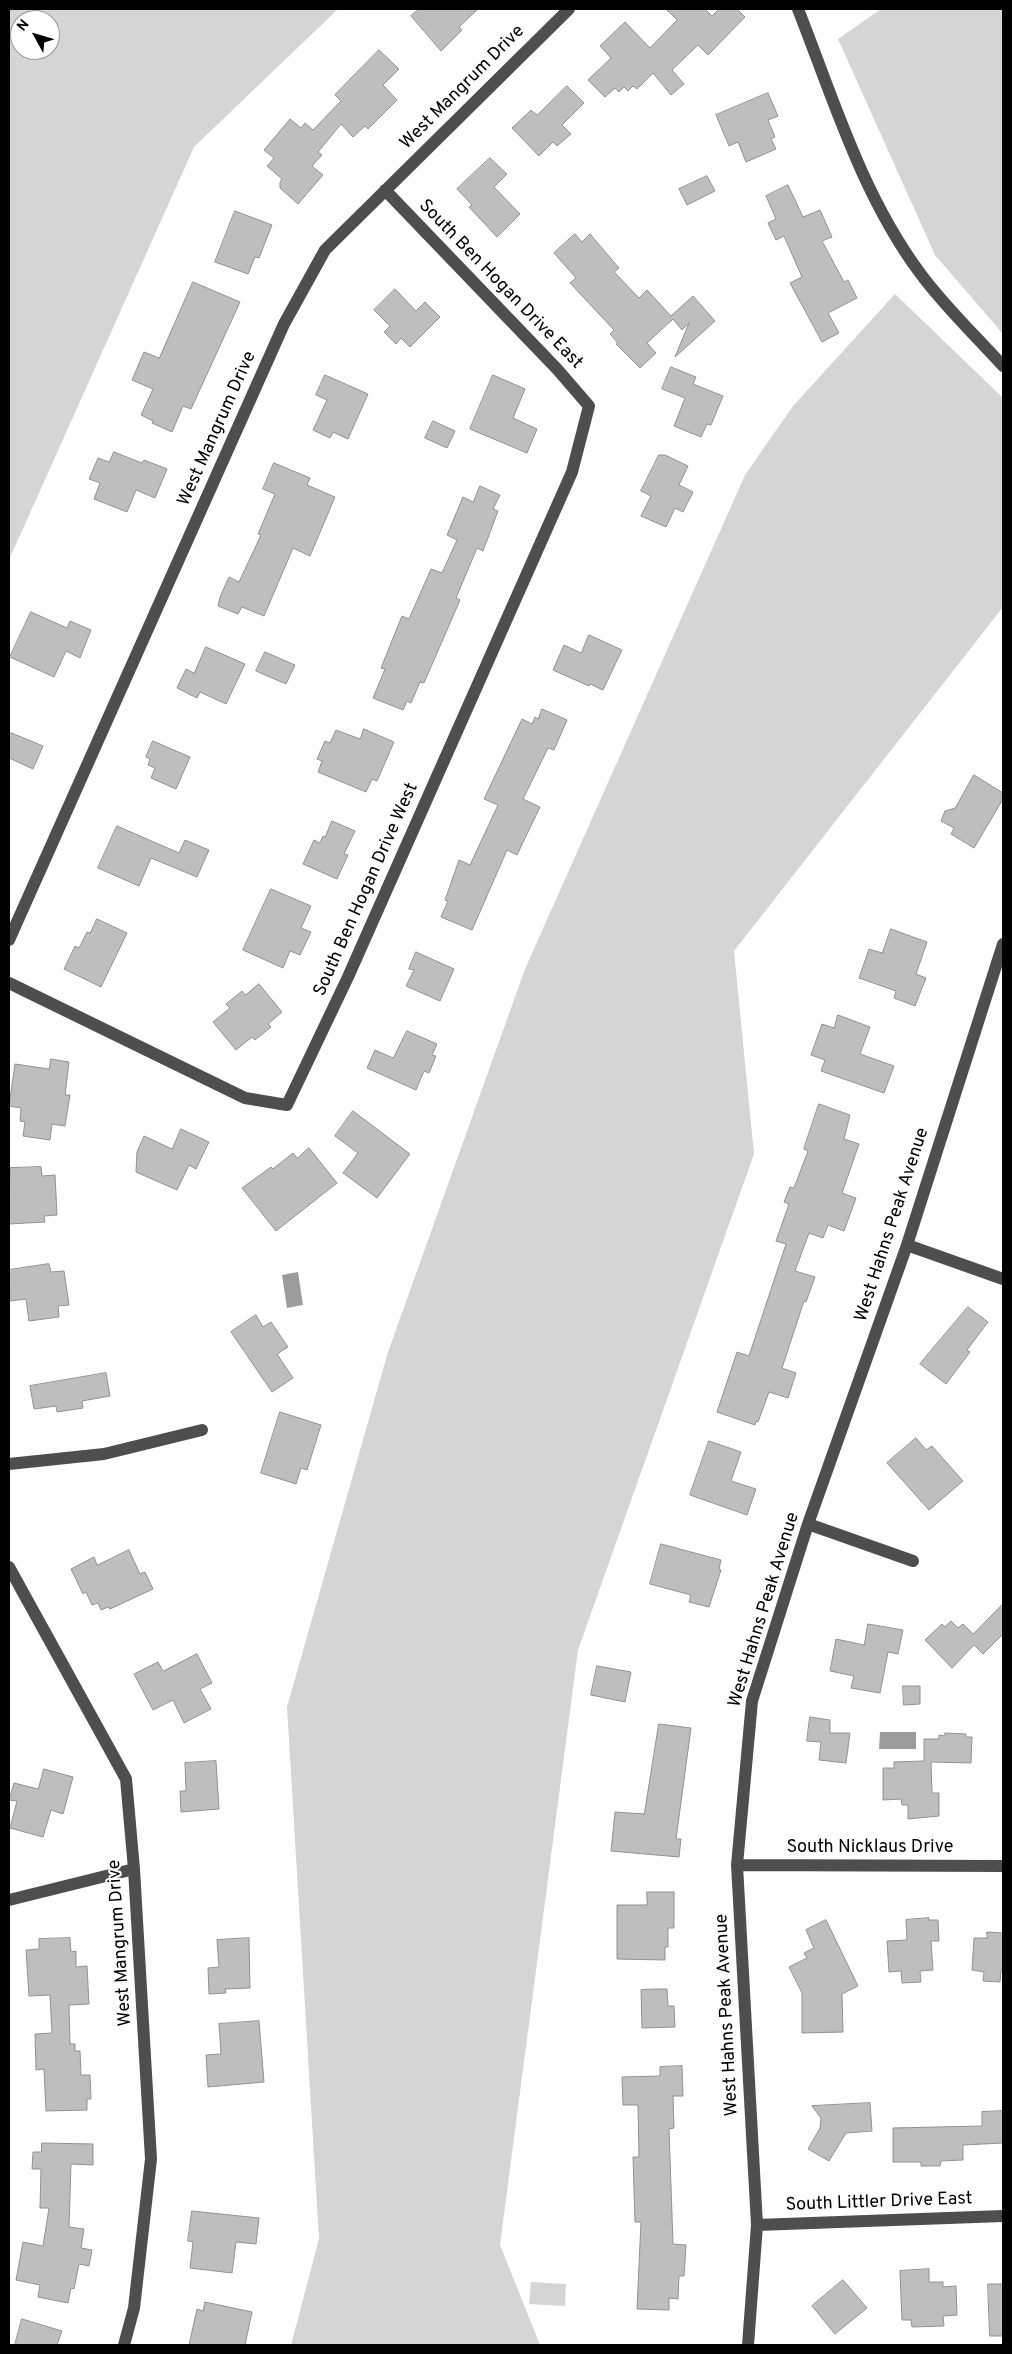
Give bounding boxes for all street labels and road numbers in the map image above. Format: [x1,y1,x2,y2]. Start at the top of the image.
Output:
street label: West Mangrum Drive [396,21,530,155]
street label: South Ben Hogan Drive East [413,196,587,374]
street label: West Mangrum Drive [174,348,262,510]
street label: South Ben Hogan Drive West [310,780,424,1000]
street label: West Hahns Peak Avenue [851,1125,935,1325]
street label: West Hahns Peak Avenue [725,1510,805,1710]
street label: South Nicklaus Drive [787,1837,953,1859]
street label: West Mangrum Drive [104,1859,138,2027]
street label: West Hahns Peak Avenue [712,1913,744,2117]
street label: South Littler Drive East [785,2189,973,2217]

